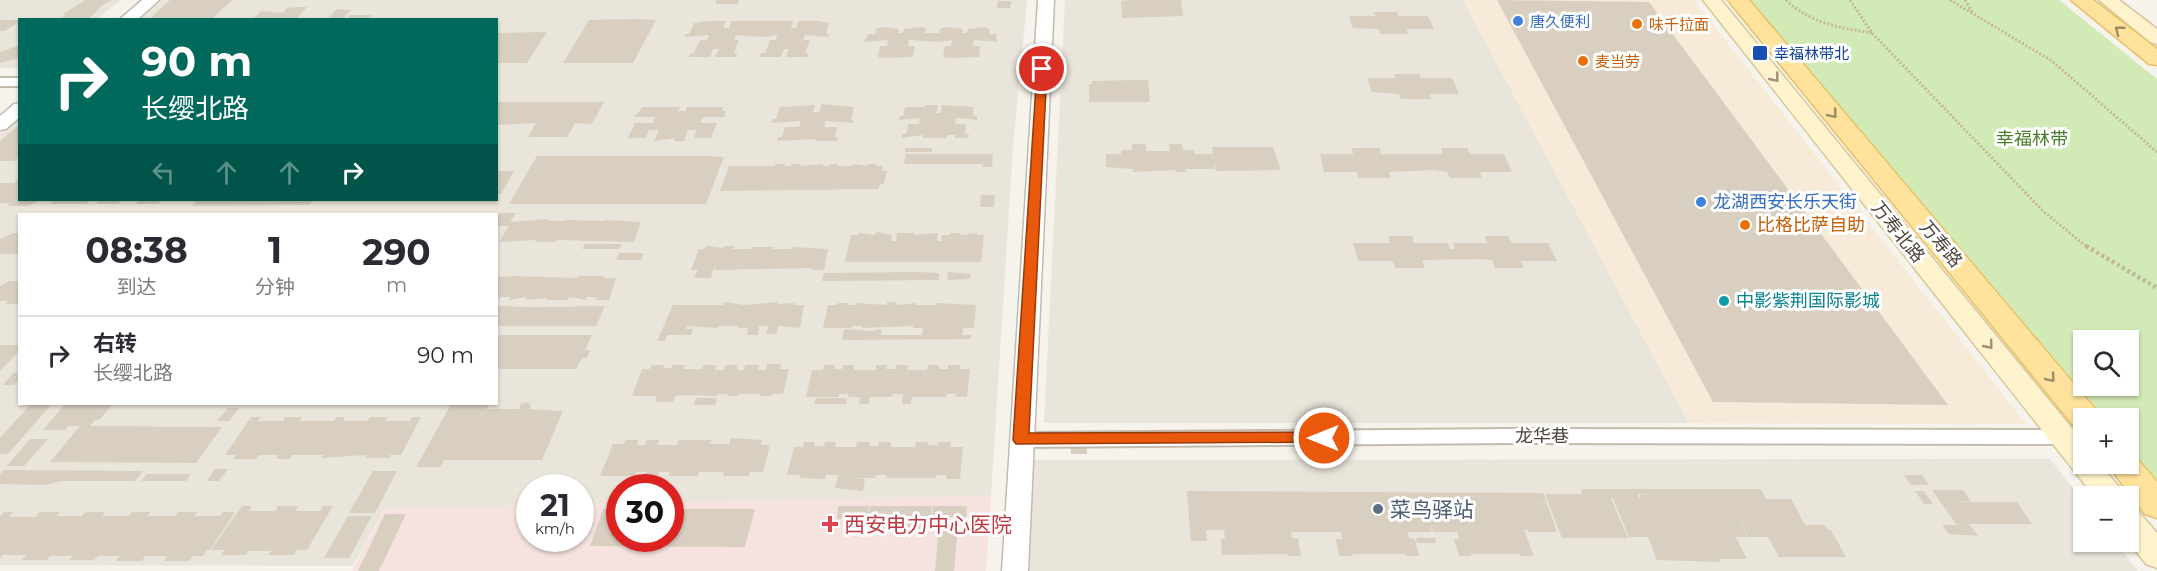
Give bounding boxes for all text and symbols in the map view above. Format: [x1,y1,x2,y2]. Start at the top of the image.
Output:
place label: 唐久便利 [1530,12,1590,31]
marker: 唐久便利 [1511,14,1525,28]
place label: 味千拉面 [1649,15,1709,34]
marker: 味千拉面 [1630,17,1644,31]
one-way arrow [2115,26,2126,37]
text: 90 m [141,35,252,87]
icon: right [42,42,120,120]
pin [1016,43,1067,94]
marker: 幸福林带北 [1751,44,1769,62]
place label: 幸福林带北 [1774,44,1849,63]
icon: arrive [1025,52,1058,85]
place label: 麦当劳 [1595,52,1640,71]
marker: 麦当劳 [1576,54,1590,68]
one-way arrow [1767,72,1778,83]
text: 长缨北路 [141,92,249,125]
one-way arrow [1826,107,1837,118]
park label: 幸福林带 [1996,128,2068,150]
icon: left [147,156,180,189]
icon: ahead [210,156,243,189]
icon: ahead [273,156,306,189]
icon: right [336,156,369,189]
place label: 龙湖西安长乐天街 [1713,191,1857,213]
marker: 龙湖西安长乐天街 [1694,195,1708,209]
street label: 万寿北路 [1867,197,1929,267]
place label: 比格比萨自助 [1757,214,1865,236]
street label: 万寿路 [1915,216,1967,272]
marker: 比格比萨自助 [1738,218,1752,232]
text: 08:38 [85,228,188,272]
text: 1 [268,228,282,272]
text: 290 [362,230,431,274]
text: m [386,273,407,297]
text: 到达 [117,275,157,299]
text: 分钟 [255,275,295,299]
place label: 中影紫荆国际影城 [1736,290,1880,312]
marker: 中影紫荆国际影城 [1717,294,1731,308]
text: 右转 [93,330,137,357]
map controls [2073,330,2139,552]
button: search [2073,330,2139,396]
one-way arrow [1981,338,1992,349]
icon: right [42,339,75,372]
text: 90 m [417,342,474,369]
text: 长缨北路 [93,361,173,385]
one-way arrow [2044,371,2055,382]
position arrow [1292,406,1356,470]
button: + [2073,408,2139,474]
street label: 龙华巷 [1515,425,1569,447]
speed limit sign: 30 [606,474,684,552]
button: − [2073,486,2139,552]
text: 21 [540,487,570,524]
place label: 菜鸟驿站 [1390,497,1474,522]
marker: 菜鸟驿站 [1371,502,1385,516]
place label: 西安电力中心医院 [844,512,1012,537]
marker: 西安电力中心医院 [821,515,839,533]
text: km/h [535,519,575,538]

